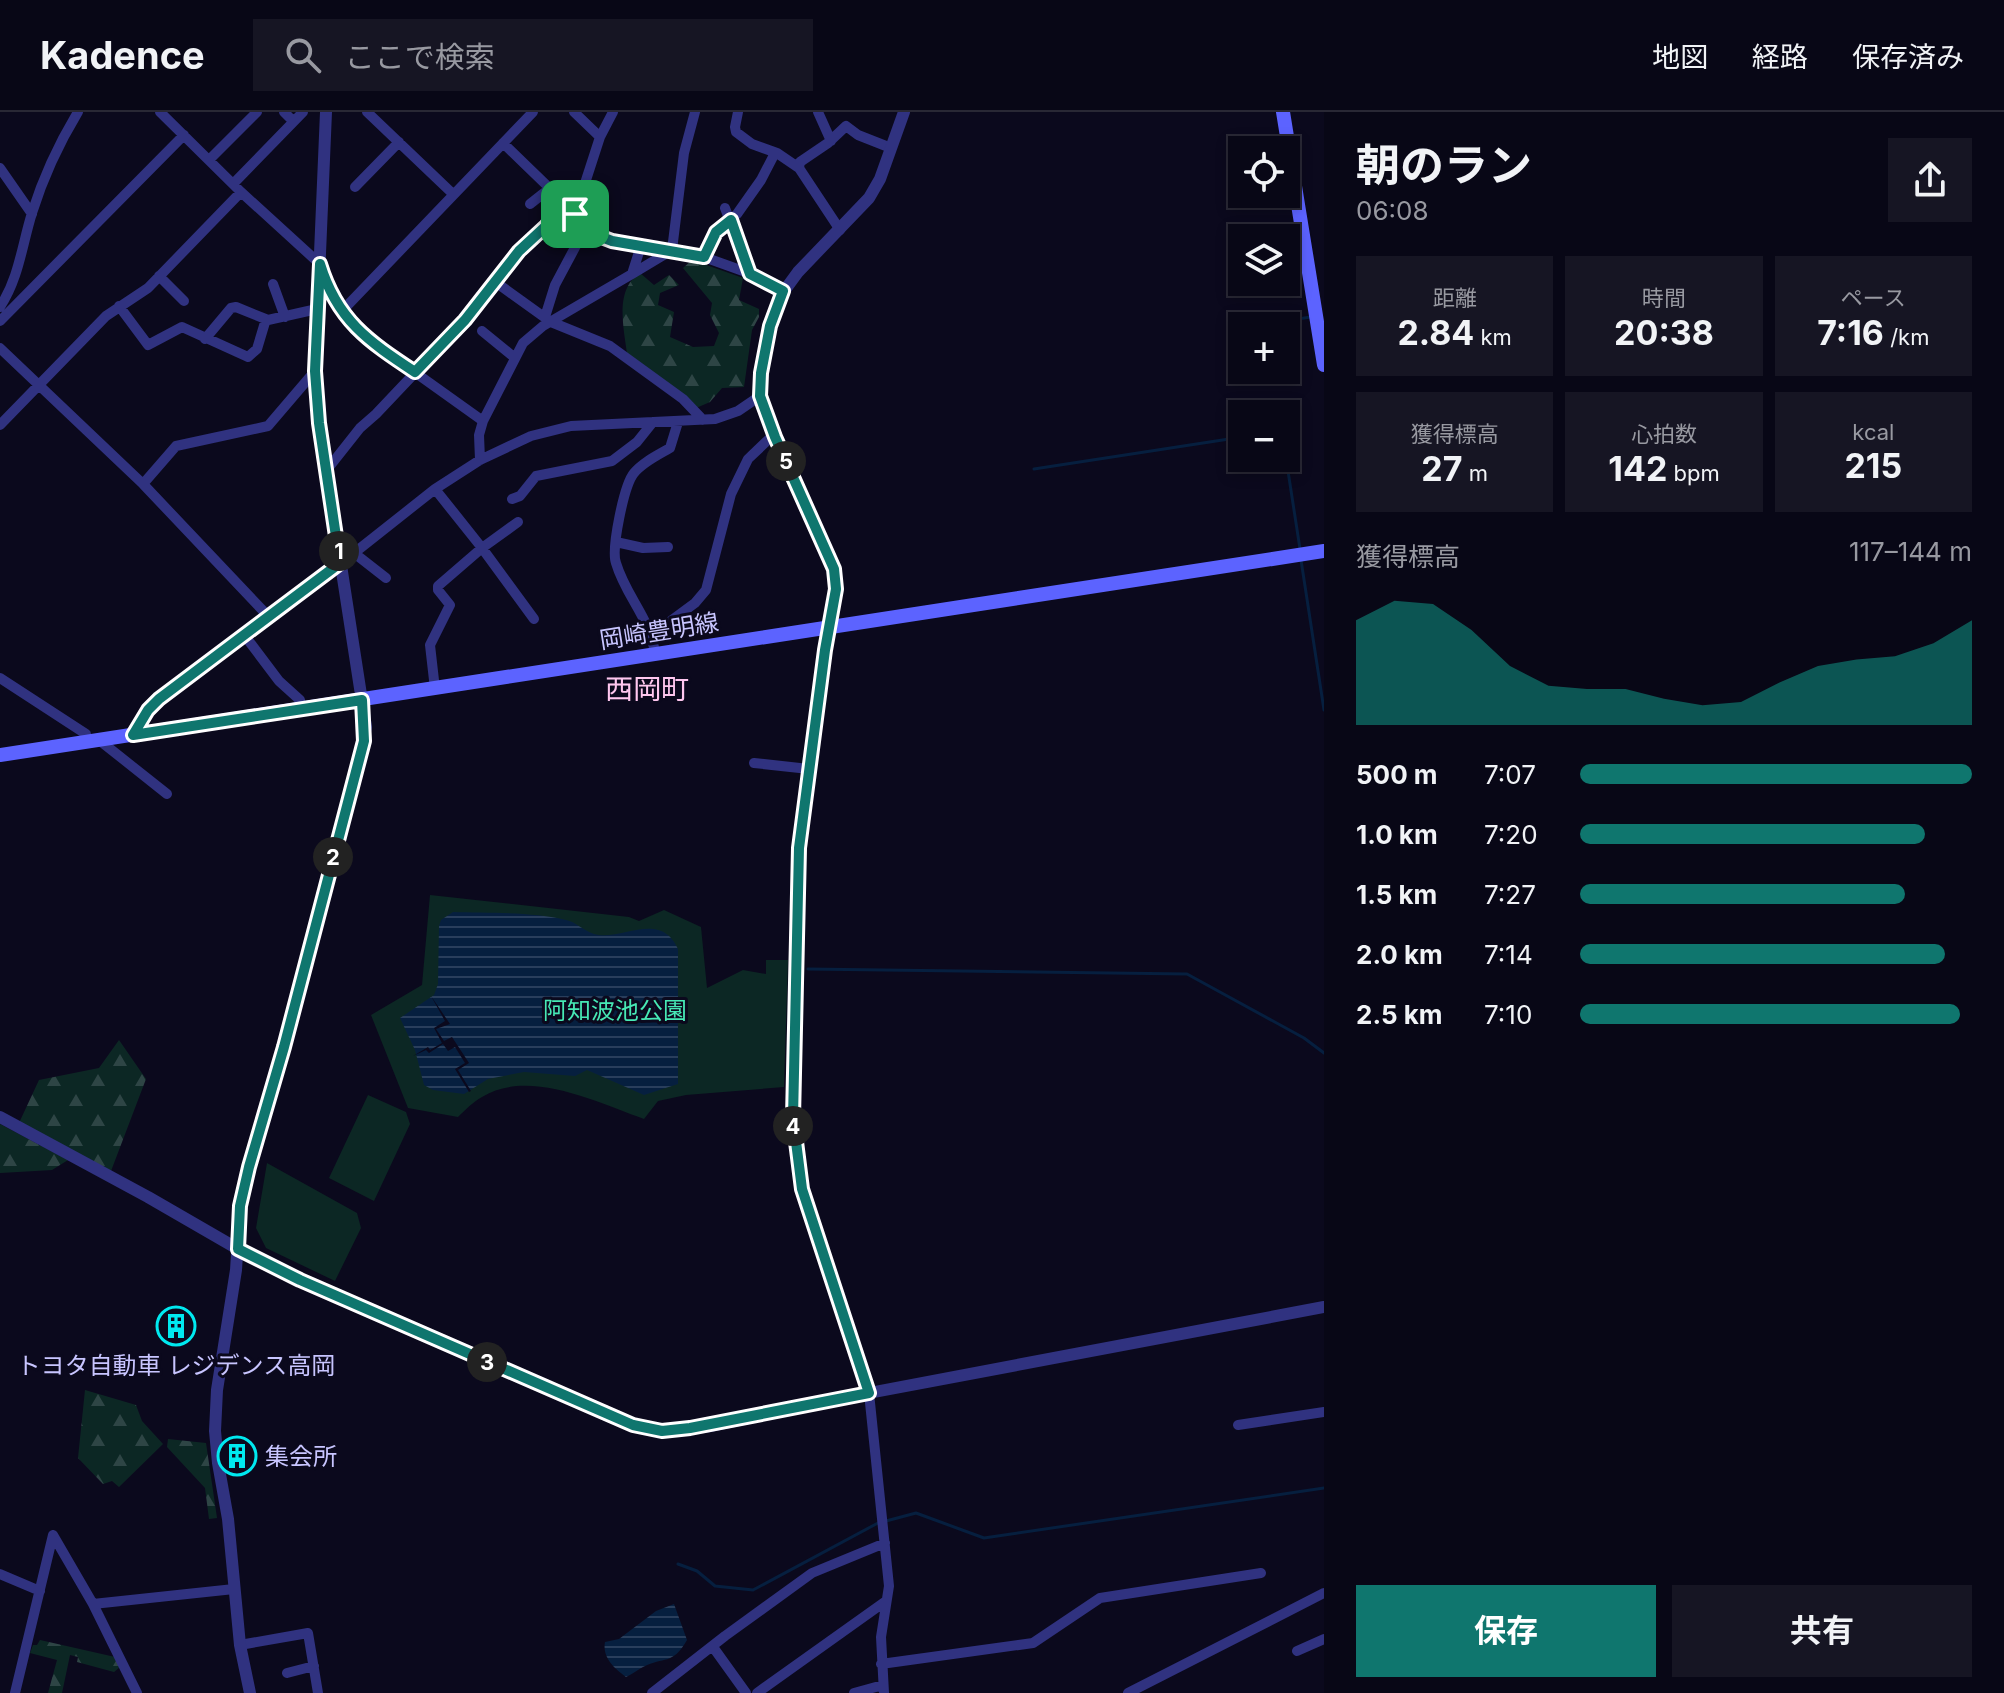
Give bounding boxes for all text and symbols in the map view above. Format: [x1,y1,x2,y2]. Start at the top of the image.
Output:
search box [253,19,813,91]
text: Kadence [40,32,205,78]
icon: search [281,33,325,77]
text: ここで検索 [345,39,495,75]
text: 地図 [1652,40,1708,74]
text: 経路 [1752,40,1808,74]
text: 保存済み [1852,40,1964,74]
map controls [1228,136,1300,472]
button: locate [1228,136,1300,208]
text: 朝のラン [1356,138,1532,192]
button: share [1888,138,1972,222]
pin [541,180,609,248]
icon: arrive [553,192,597,236]
text: 06:08 [1356,195,1429,226]
button: layers [1228,224,1300,296]
text: 距離 [1433,285,1477,311]
text: 時間 [1642,285,1686,311]
text: ペース [1841,285,1906,311]
button: + [1228,312,1300,384]
text: 2.84 [1397,312,1474,353]
text: 20:38 [1614,312,1714,353]
text: 7:16 [1817,312,1884,353]
text: km [1474,324,1512,350]
text: /km [1884,324,1929,350]
button: − [1228,400,1300,472]
text: kcal [1852,419,1894,445]
text: 獲得標高 [1411,421,1499,447]
text: 心拍数 [1631,421,1697,447]
pin: 5 [766,441,806,481]
text: 215 [1844,445,1902,486]
text: 5 [779,448,793,474]
text: 27 [1421,448,1463,489]
text: 142 [1608,448,1667,489]
text: m [1463,460,1488,486]
text: bpm [1667,460,1720,486]
pin: 1 [319,531,359,571]
text: 117–144 m [1849,536,1972,567]
text: 1 [334,538,344,564]
text: 獲得標高 [1356,541,1460,572]
street label: 岡崎豊明線 [597,607,721,655]
district label: 西岡町 [605,672,689,706]
text: 500 m [1356,759,1438,790]
text: 7:07 [1484,759,1536,790]
text: 1.0 km [1356,819,1438,850]
text: 7:20 [1484,819,1538,850]
pin: 2 [313,837,353,877]
text: 2 [326,844,340,870]
text: 1.5 km [1356,879,1437,910]
text: 7:27 [1484,879,1536,910]
text: 2.0 km [1356,939,1443,970]
text: 7:14 [1484,939,1533,970]
park label: 阿知波池公園 [543,996,687,1025]
text: 2.5 km [1356,999,1442,1030]
text: 7:10 [1484,999,1532,1030]
pin: 4 [773,1106,813,1146]
text: 4 [786,1113,800,1139]
building icon: トヨタ自動車 レジデンス高岡 [155,1305,197,1347]
pin: 3 [467,1342,507,1382]
text: 3 [480,1349,494,1375]
place label: トヨタ自動車 レジデンス高岡 [17,1351,335,1380]
building icon: 集会所 [216,1435,258,1477]
place label: 集会所 [265,1442,337,1471]
button: 保存 [1356,1585,1656,1677]
button: 共有 [1672,1585,1972,1677]

